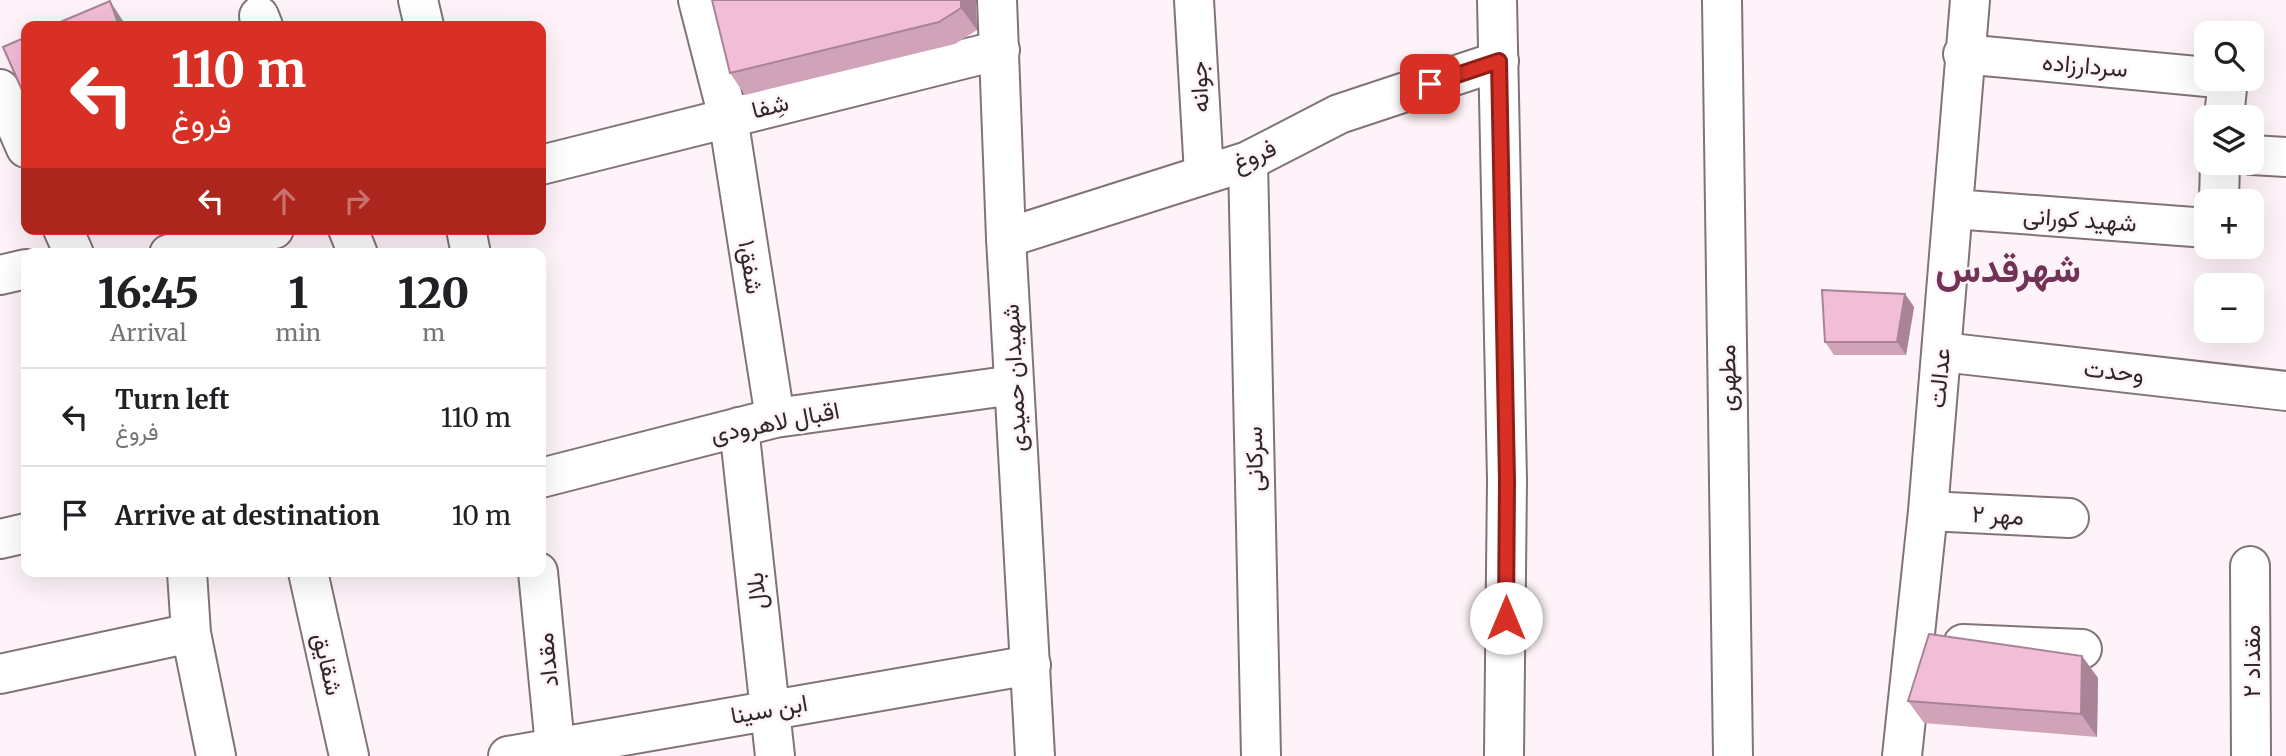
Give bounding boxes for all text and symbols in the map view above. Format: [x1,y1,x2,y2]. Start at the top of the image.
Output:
map controls [2194,21,2264,343]
button: search [2194,21,2264,91]
text: 110 m [171,39,306,100]
street label: سردارزاده [2041,46,2129,84]
icon: left [56,49,147,140]
pin [1400,54,1460,114]
street label: جوانه [1182,60,1216,114]
icon: arrive [1411,65,1449,103]
street label: شِفا [748,86,792,126]
text: فروغ [171,102,232,142]
button: layers [2194,105,2264,175]
street label: فروغ [1227,132,1281,179]
icon: left [192,182,230,220]
icon: ahead [265,182,303,220]
icon: right [338,182,376,220]
button: + [2194,189,2264,259]
street label: شهید کورانی [2022,200,2138,238]
street label: ۱شفق [731,238,771,296]
district label: شهرقدس [1935,245,2081,293]
text: 16:45 [98,267,199,319]
text: 1 [289,267,308,319]
text: 120 [398,267,469,319]
button: − [2194,273,2264,343]
street label: شهیدان حمیدی [995,303,1033,453]
text: Arrival [110,318,187,347]
text: min [276,318,321,347]
text: m [422,318,445,347]
street label: مطهری [1711,344,1743,412]
street label: عدالت [1921,347,1957,409]
street label: وحدت [2082,352,2146,390]
text: Turn left [115,383,229,416]
street label: اقبال لاهرودی [708,394,842,450]
icon: left [56,398,94,436]
text: 110 m [441,401,511,434]
text: فروغ [115,417,159,446]
street label: سرکانی [1238,426,1270,492]
icon: arrive [56,496,94,534]
street label: مهر ۲ [1971,498,2025,532]
text: Arrive at destination [115,499,380,532]
text: 10 m [452,499,511,532]
street label: بلال [739,571,773,611]
position arrow [1469,581,1543,655]
street label: مقداد ۲ [2236,625,2267,697]
street label: شقایق [306,630,350,698]
street label: مقداد [529,631,565,689]
street label: ابن سینا [728,687,810,731]

